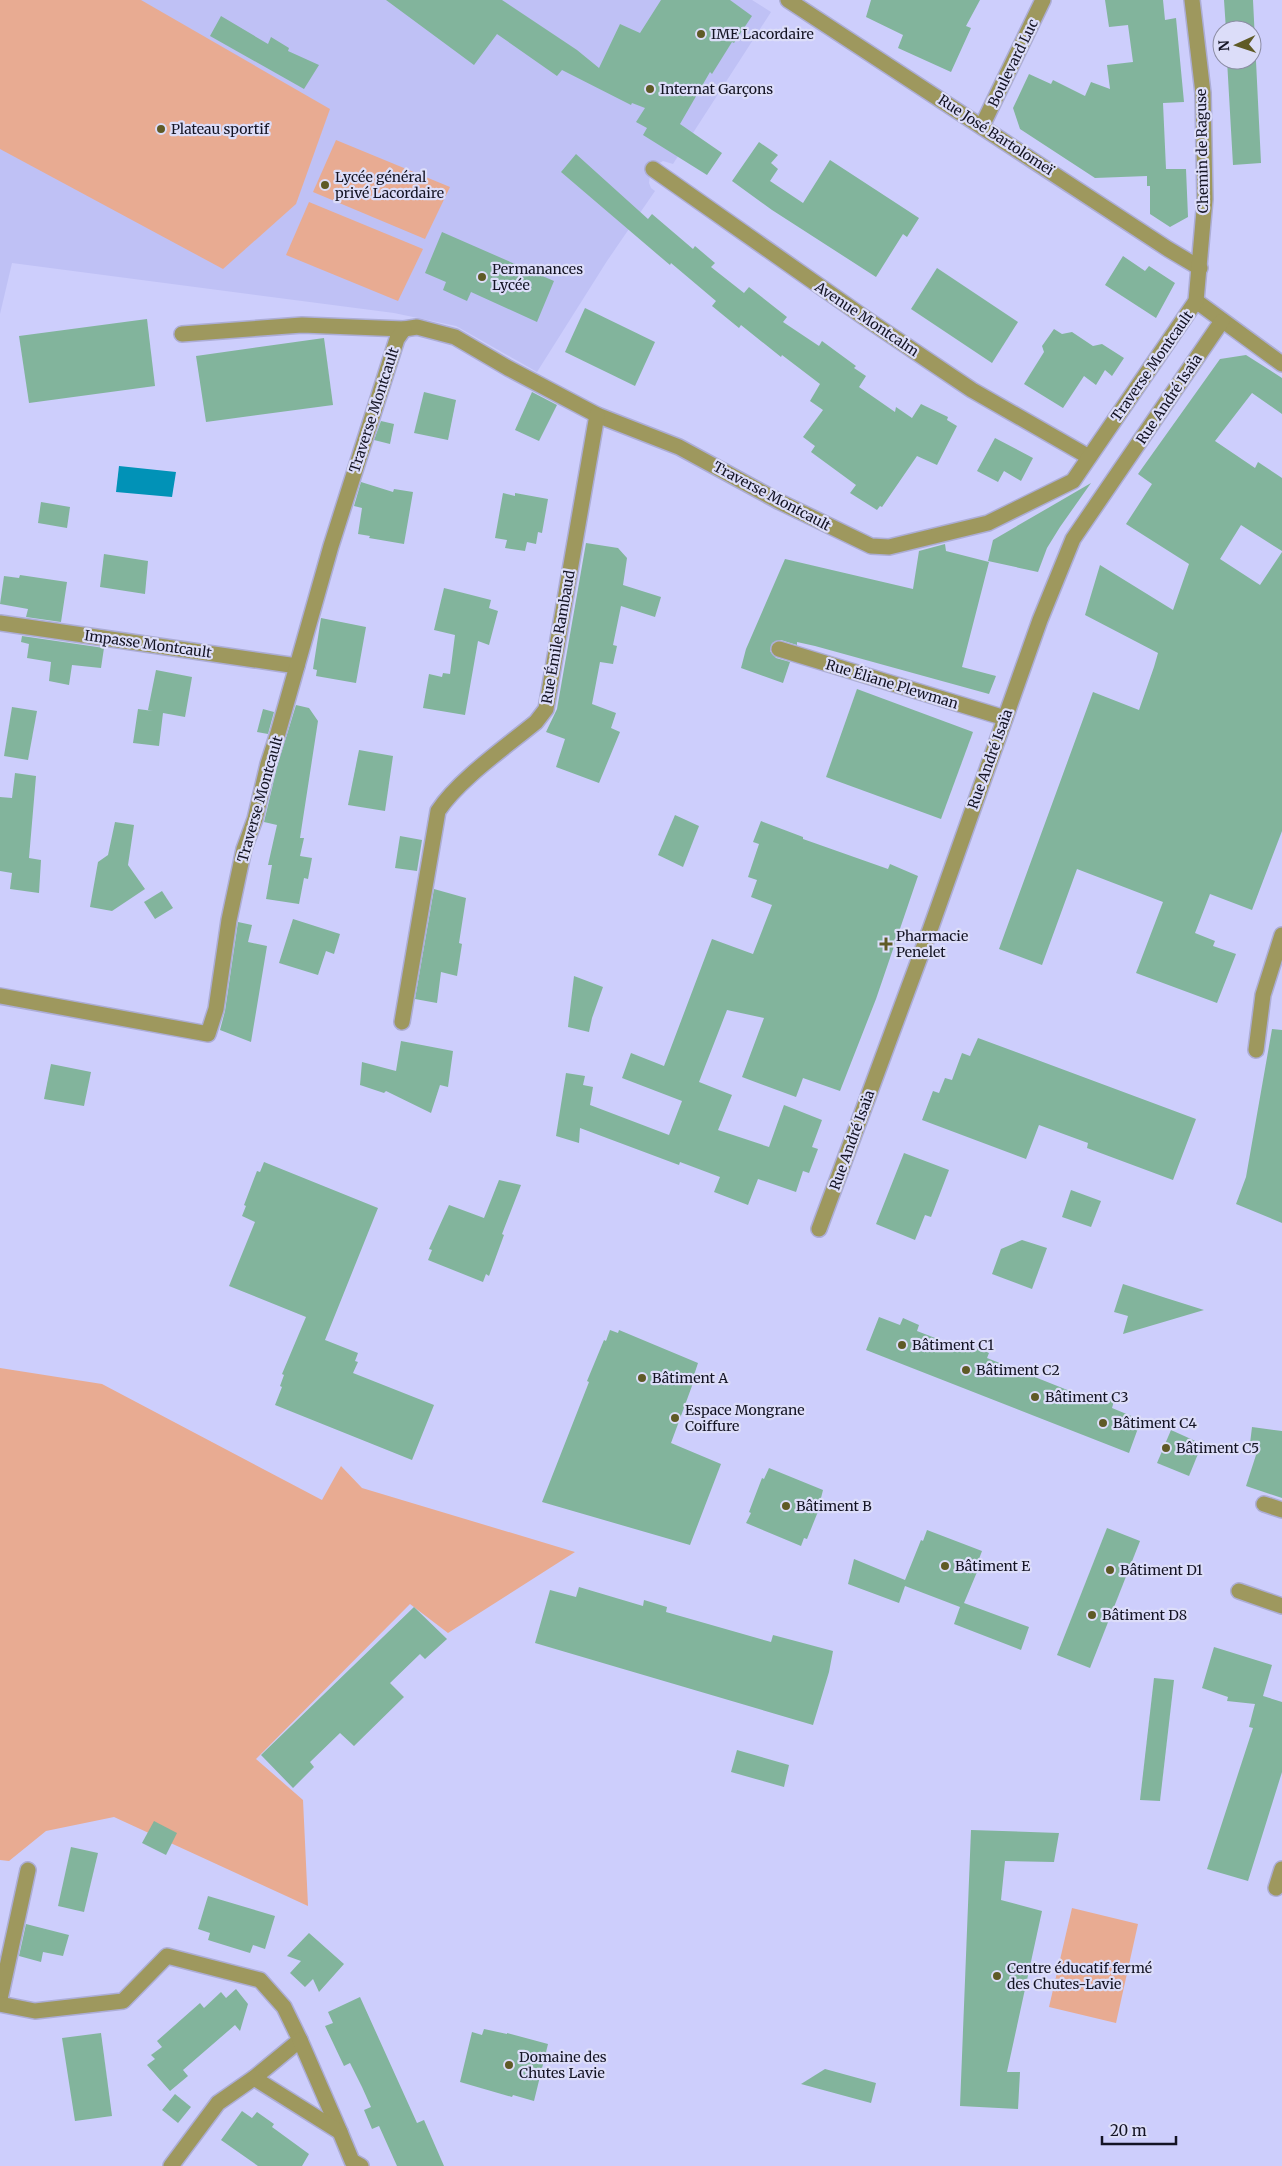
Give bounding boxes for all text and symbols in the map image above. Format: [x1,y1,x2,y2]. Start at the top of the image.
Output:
street label: Boulevard Luc [984,16,1042,110]
north arrow [1212,20,1262,70]
place label: IME Lacordaire [711,25,814,43]
marker: IME Lacordaire [695,28,707,40]
text: N [1215,40,1233,52]
place label: Internat Garçons [660,80,773,98]
marker: Internat Garçons [644,83,656,95]
street label: Chemin de Raguse [1192,89,1212,213]
street label: Rue José Bartolomeï [935,91,1058,179]
place label: Plateau sportif [171,120,270,138]
marker: Plateau sportif [155,123,167,135]
place label: Lycée général privé Lacordaire [335,168,444,202]
marker: Lycée général privé Lacordaire [319,179,331,191]
place label: Permanances Lycée [492,260,583,294]
marker: Permanances Lycée [476,271,488,283]
street label: Avenue Montcalm [811,277,922,360]
street label: Traverse Montcault [1107,307,1197,425]
street label: Traverse Montcault [345,345,403,475]
street label: Rue André Isaïa [1132,350,1206,447]
street label: Traverse Montcault [710,457,834,535]
street label: Rue Émile Rambaud [537,568,579,705]
street label: Impasse Montcault [83,626,213,662]
street label: Rue Éliane Plewman [824,655,960,713]
street label: Rue André Isaïa [964,706,1017,811]
street label: Traverse Montcault [233,733,287,864]
place label: Pharmacie Penelet [896,927,968,961]
marker: Pharmacie Penelet [880,938,892,950]
street label: Rue André Isaïa [826,1087,879,1192]
place label: Bâtiment C1 [912,1336,994,1354]
marker: Bâtiment C1 [896,1339,908,1351]
place label: Bâtiment C2 [976,1361,1060,1379]
marker: Bâtiment C2 [960,1364,972,1376]
place label: Bâtiment A [652,1369,728,1387]
marker: Bâtiment A [636,1372,648,1384]
place label: Bâtiment C3 [1045,1388,1128,1406]
marker: Bâtiment C3 [1029,1391,1041,1403]
place label: Espace Mongrane Coiffure [685,1401,805,1435]
marker: Espace Mongrane Coiffure [669,1412,681,1424]
place label: Bâtiment C4 [1113,1414,1197,1432]
marker: Bâtiment C4 [1097,1417,1109,1429]
place label: Bâtiment C5 [1176,1439,1259,1457]
marker: Bâtiment C5 [1160,1442,1172,1454]
place label: Bâtiment B [796,1497,872,1515]
marker: Bâtiment B [780,1500,792,1512]
place label: Bâtiment E [955,1557,1030,1575]
marker: Bâtiment E [939,1560,951,1572]
place label: Bâtiment D1 [1120,1561,1203,1579]
marker: Bâtiment D1 [1104,1564,1116,1576]
place label: Bâtiment D8 [1102,1606,1187,1624]
marker: Bâtiment D8 [1086,1609,1098,1621]
place label: Centre éducatif fermé des Chutes-Lavie [1007,1959,1152,1993]
marker: Centre éducatif fermé des Chutes-Lavie [991,1970,1003,1982]
place label: Domaine des Chutes Lavie [519,2048,607,2082]
marker: Domaine des Chutes Lavie [503,2059,515,2071]
scale bar [1102,2114,1176,2146]
text: 20 m [1110,2121,1147,2140]

